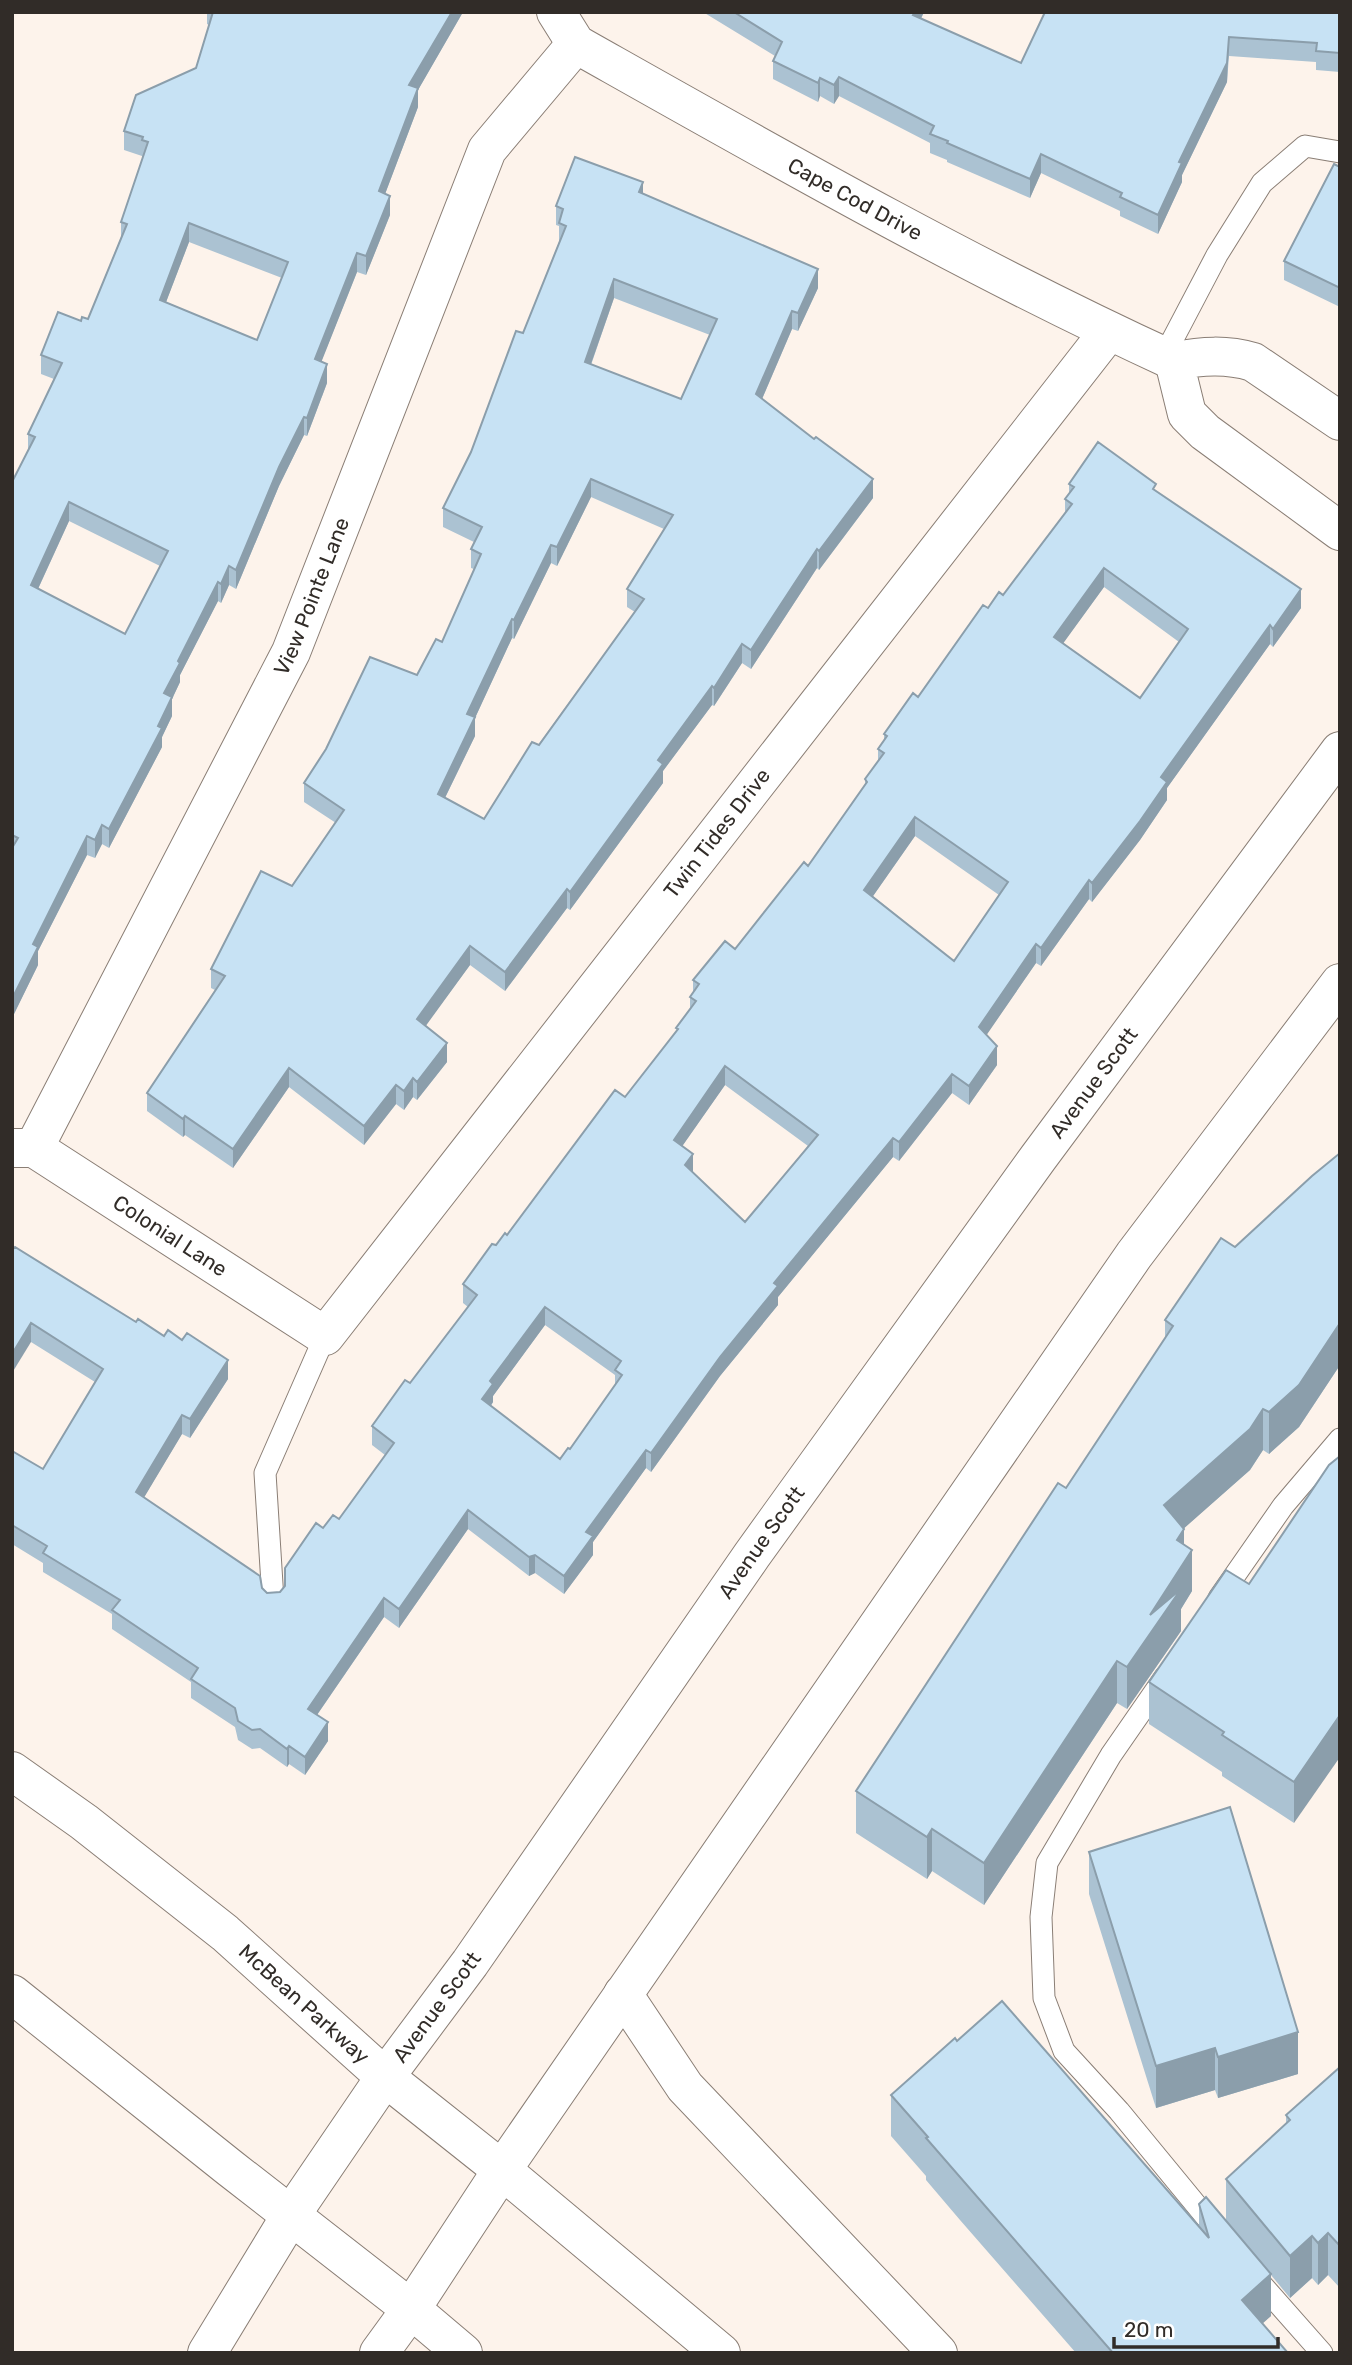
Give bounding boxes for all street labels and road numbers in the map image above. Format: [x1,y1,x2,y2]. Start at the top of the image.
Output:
street label: Cape Cod Drive [784,152,927,245]
street label: View Pointe Lane [268,514,354,679]
street label: Twin Tides Drive [658,763,775,903]
street label: Avenue Scott [1044,1022,1143,1143]
street label: Colonial Lane [109,1189,232,1281]
street label: Avenue Scott [713,1481,810,1603]
street label: McBean Parkway [234,1939,375,2069]
street label: Avenue Scott [387,1947,486,2067]

